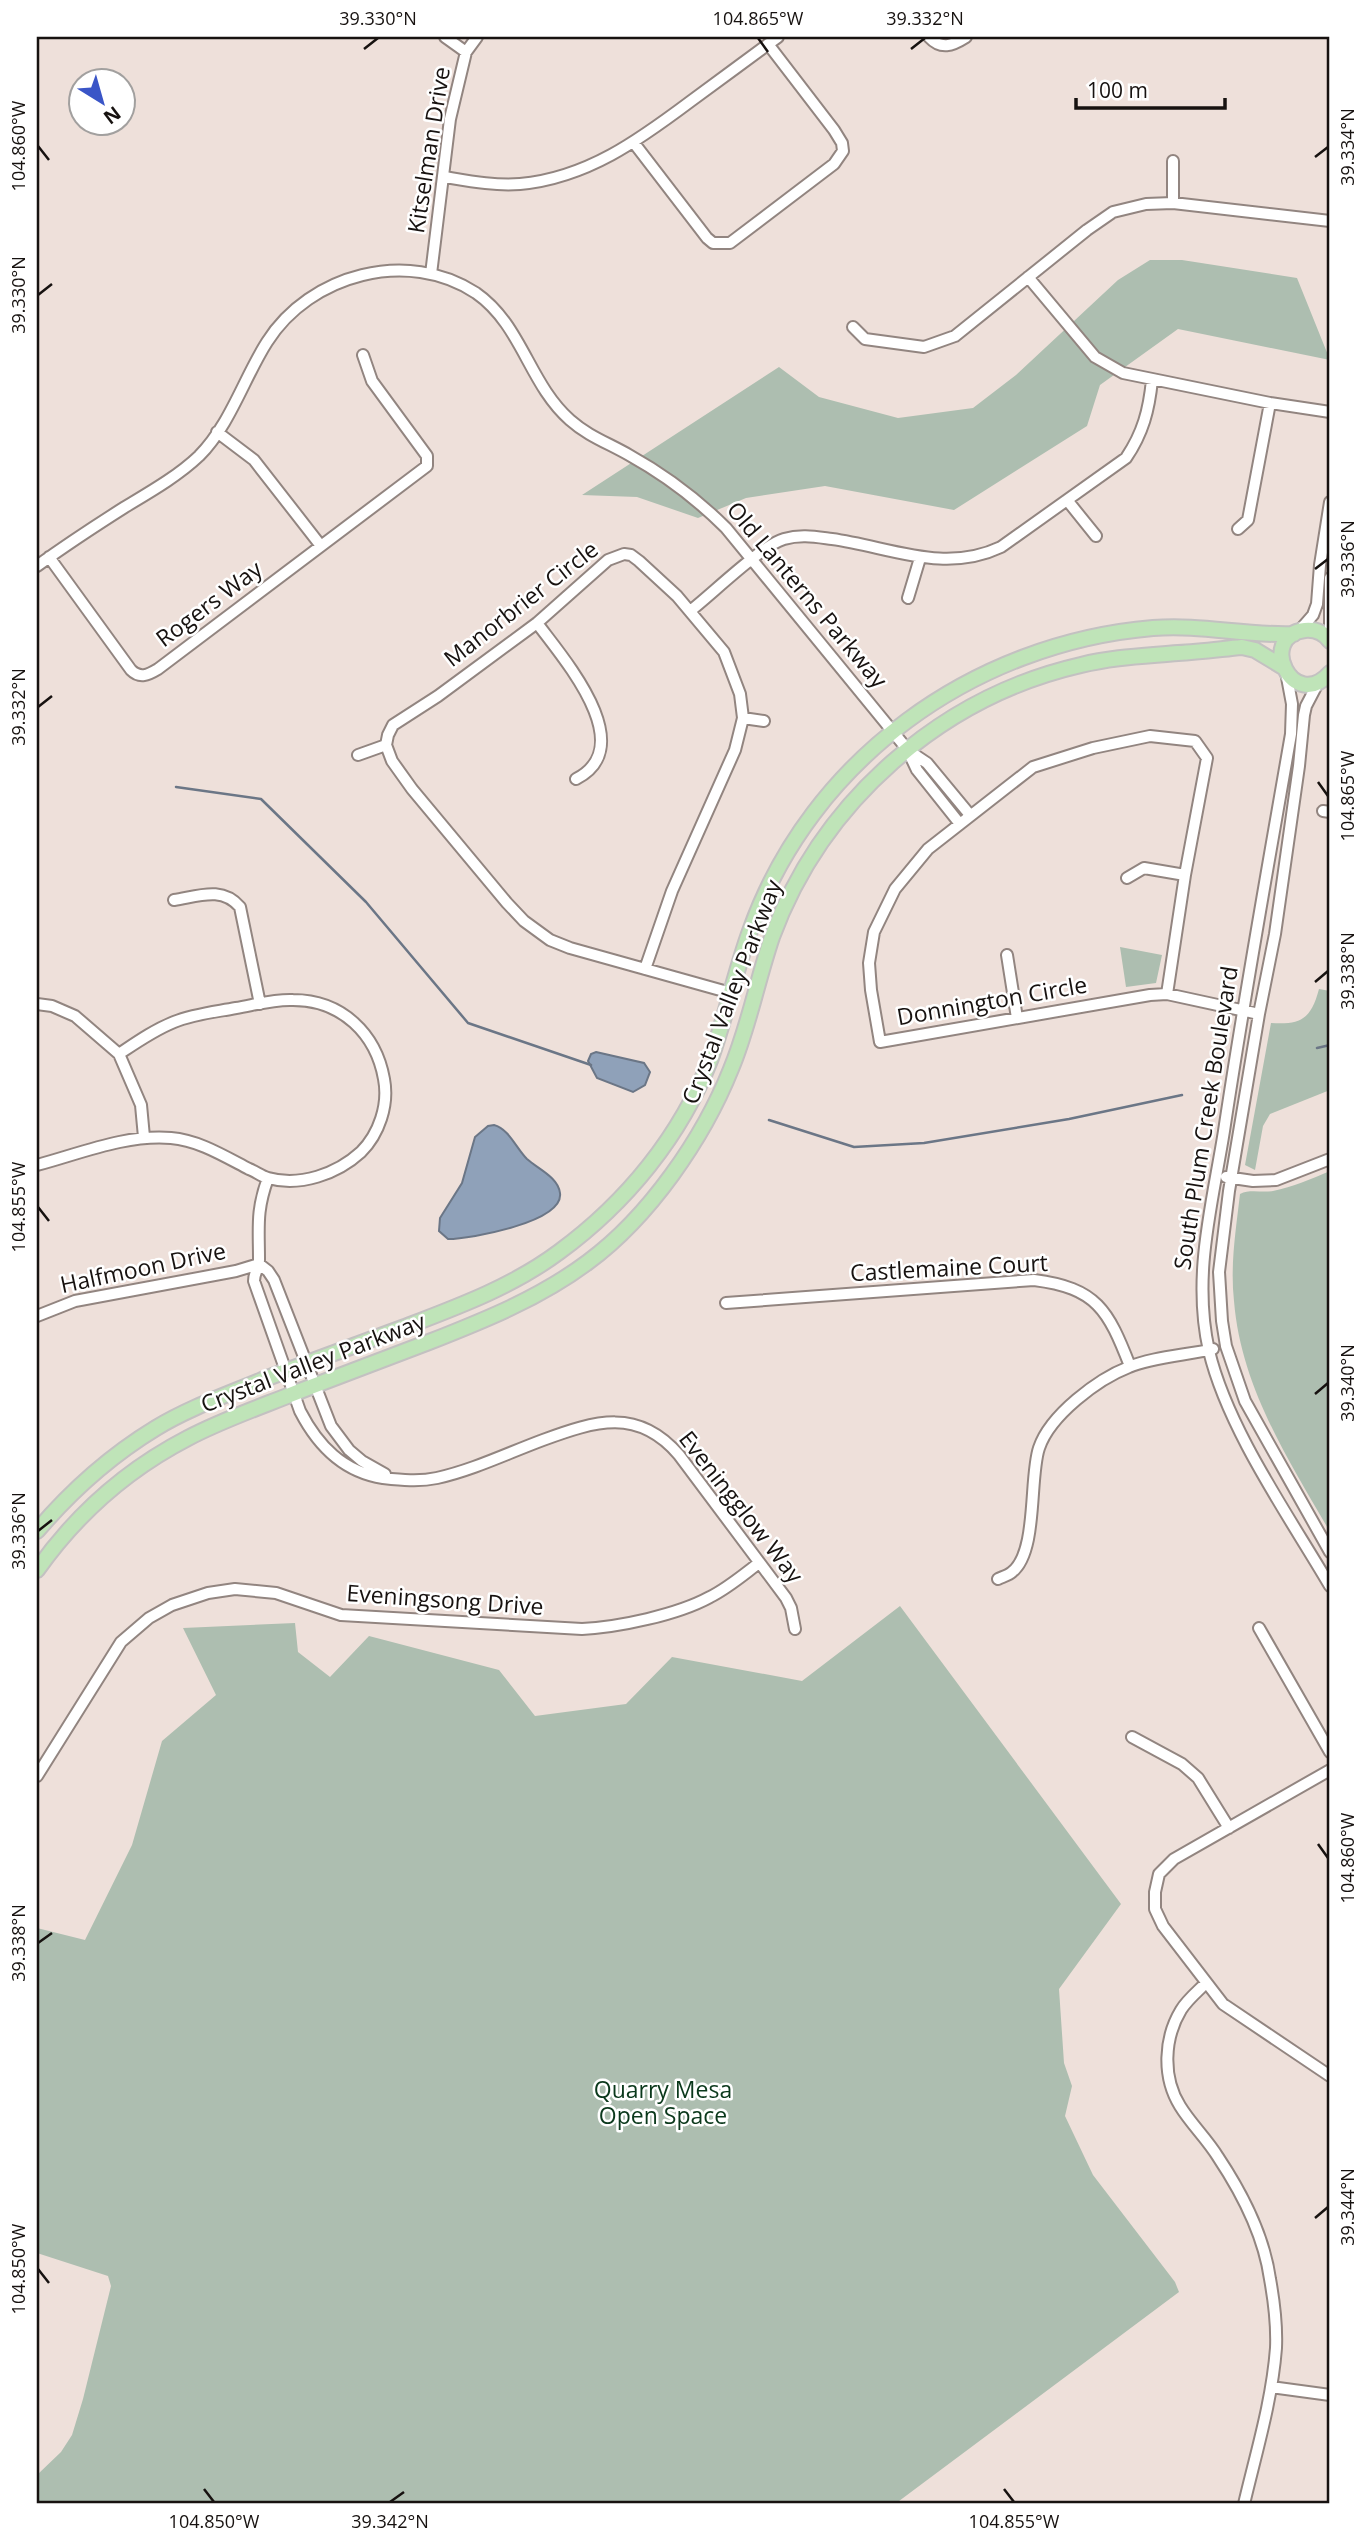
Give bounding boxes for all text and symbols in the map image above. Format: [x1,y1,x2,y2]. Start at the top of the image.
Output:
text: 39.330°N [339,6,417,30]
text: 104.865°W [713,6,804,30]
text: 39.332°N [886,6,964,30]
street label: Kitselman Drive [399,64,457,235]
north arrow [66,66,136,136]
scale bar [1076,66,1225,110]
text: 100 m [1087,76,1148,104]
text: 104.860°W [6,100,30,191]
text: N [98,101,126,131]
text: 39.334°N [1335,108,1359,186]
text: 39.330°N [6,256,30,334]
street label: Old Lanterns Parkway [720,494,896,695]
text: 39.336°N [1335,520,1359,598]
street label: Manorbrier Circle [437,533,604,674]
street label: Rogers Way [149,552,268,654]
text: 39.332°N [6,668,30,746]
text: 104.865°W [1335,750,1359,841]
street label: Crystal Valley Parkway [674,874,789,1108]
text: 39.338°N [1335,932,1359,1010]
street label: South Plum Creek Boulevard [1165,964,1245,1272]
street label: Donnington Circle [894,968,1089,1033]
text: 104.855°W [6,1161,30,1252]
street label: Halfmoon Drive [57,1234,229,1300]
street label: Castlemaine Court [849,1246,1049,1288]
street label: Crystal Valley Parkway [196,1304,430,1420]
text: 39.340°N [1335,1344,1359,1422]
street label: Eveningglow Way [672,1424,812,1590]
text: 39.336°N [6,1492,30,1570]
street label: Eveningsong Drive [346,1576,545,1622]
text: 104.860°W [1335,1812,1359,1903]
text: 39.338°N [6,1904,30,1982]
park label: Quarry Mesa Open Space [594,2073,732,2131]
text: 39.344°N [1335,2168,1359,2246]
text: 104.850°W [6,2223,30,2314]
text: 104.850°W [169,2509,260,2533]
text: 39.342°N [351,2509,429,2533]
text: 104.855°W [969,2509,1060,2533]

